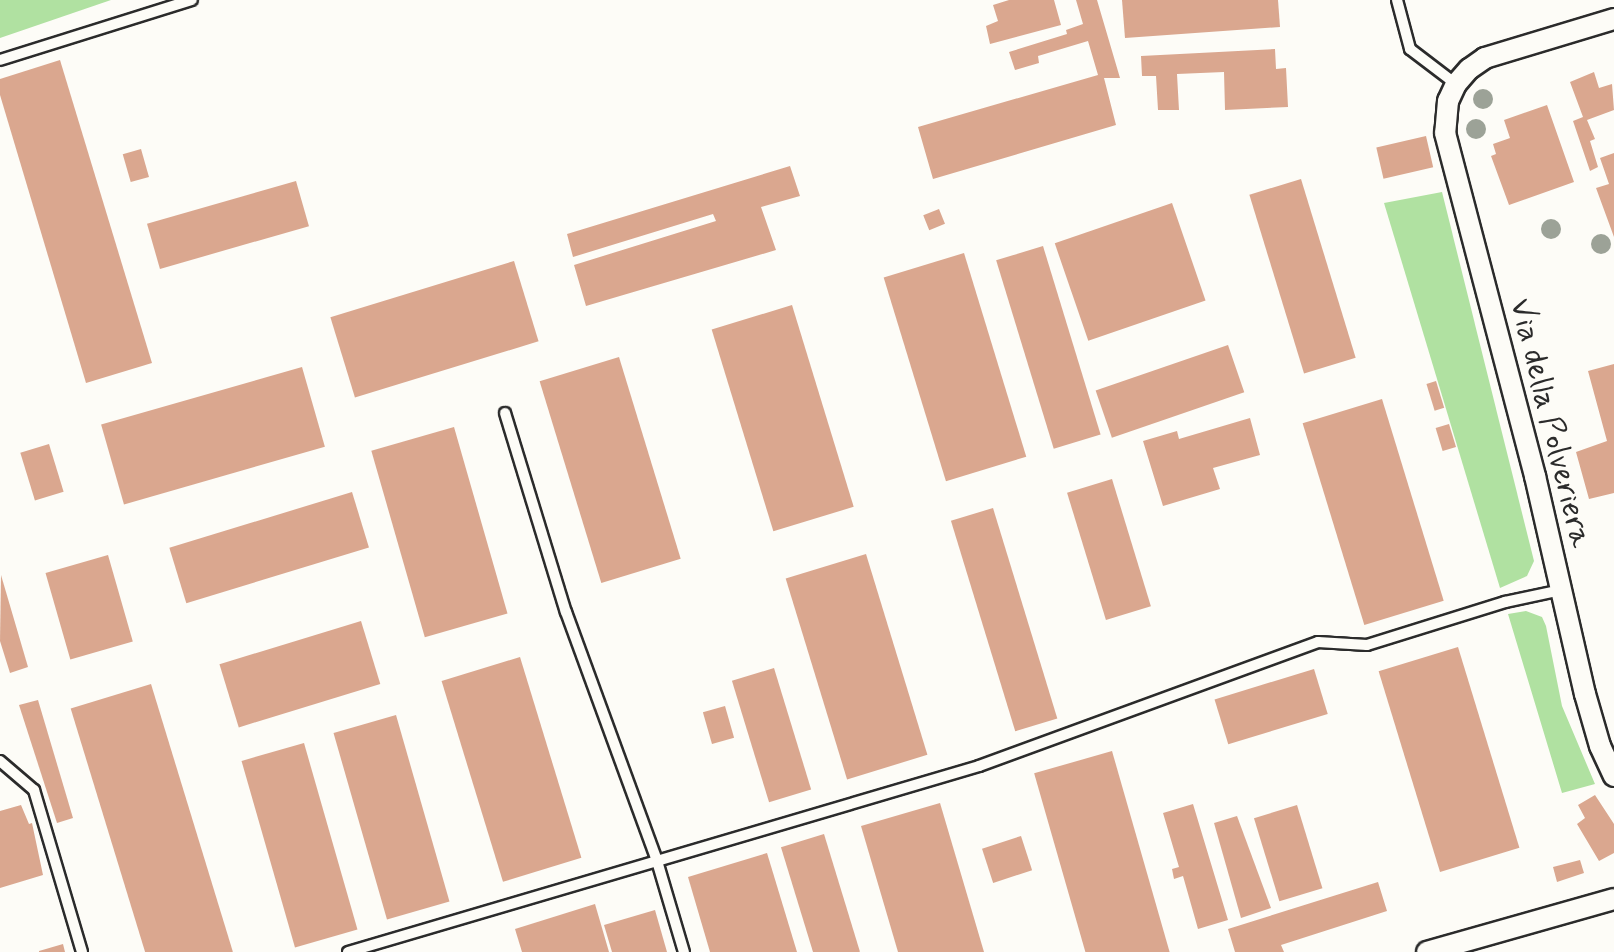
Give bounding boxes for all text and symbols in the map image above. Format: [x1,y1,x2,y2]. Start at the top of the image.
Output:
street label: Via della Polveriera [1501,297,1599,549]

